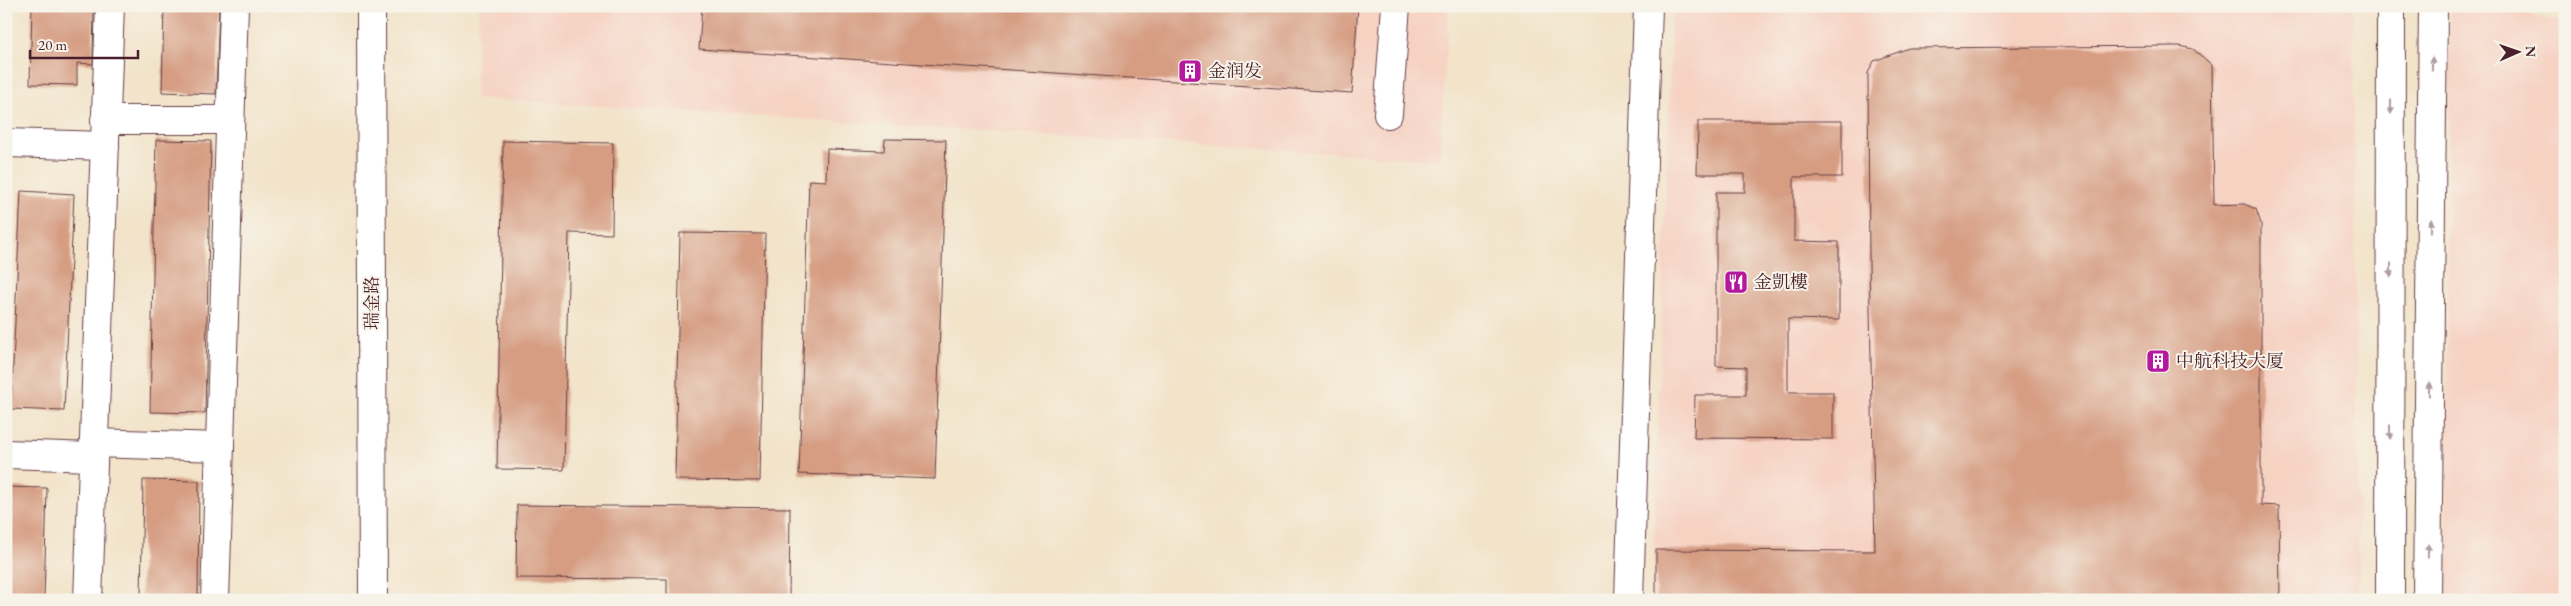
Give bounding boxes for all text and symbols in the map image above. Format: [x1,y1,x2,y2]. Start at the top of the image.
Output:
scale bar [30,28,138,60]
north arrow [2494,28,2544,78]
text: 20 m [38,35,67,54]
text: N [2522,46,2540,58]
one-way arrow [2428,55,2436,71]
building icon: 金润发 [1177,58,1203,84]
place label: 金润发 [1208,59,1262,82]
one-way arrow [2387,100,2395,116]
one-way arrow [2427,218,2435,234]
one-way arrow [2387,262,2395,278]
restaurant icon: 金凱樓 [1723,269,1749,295]
place label: 金凱樓 [1754,270,1808,293]
street label: 瑞金路 [360,276,383,330]
building icon: 中航科技大厦 [2145,348,2171,374]
place label: 中航科技大厦 [2176,349,2284,372]
one-way arrow [2425,380,2433,396]
one-way arrow [2386,425,2394,441]
one-way arrow [2424,543,2432,559]

